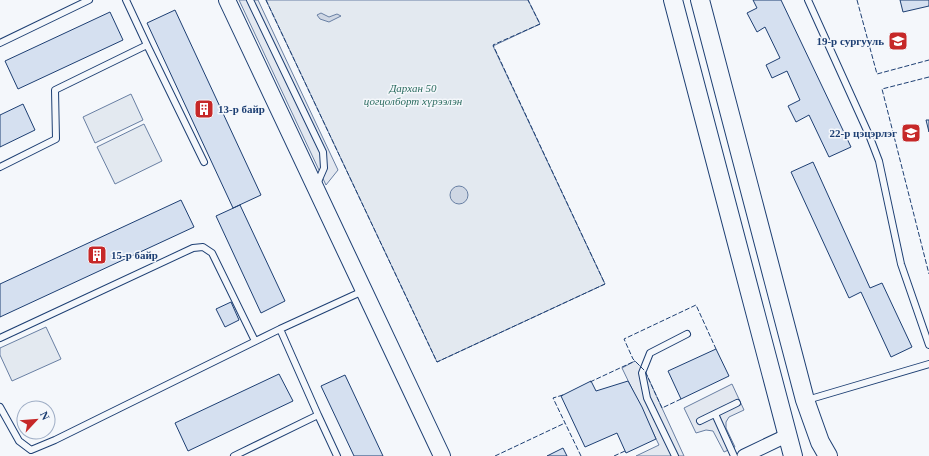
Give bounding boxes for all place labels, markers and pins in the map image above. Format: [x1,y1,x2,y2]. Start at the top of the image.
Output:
school or university icon: 19-р сургууль [887,30,909,52]
place label: 19-р сургууль [816,35,884,47]
building icon: 13-р байр [193,98,215,120]
place label: 13-р байр [218,103,265,115]
school or university icon: 22-р цэцэрлэг [900,122,922,144]
place label: 22-р цэцэрлэг [830,127,897,139]
building icon: 15-р байр [86,244,108,266]
place label: 15-р байр [111,249,158,261]

